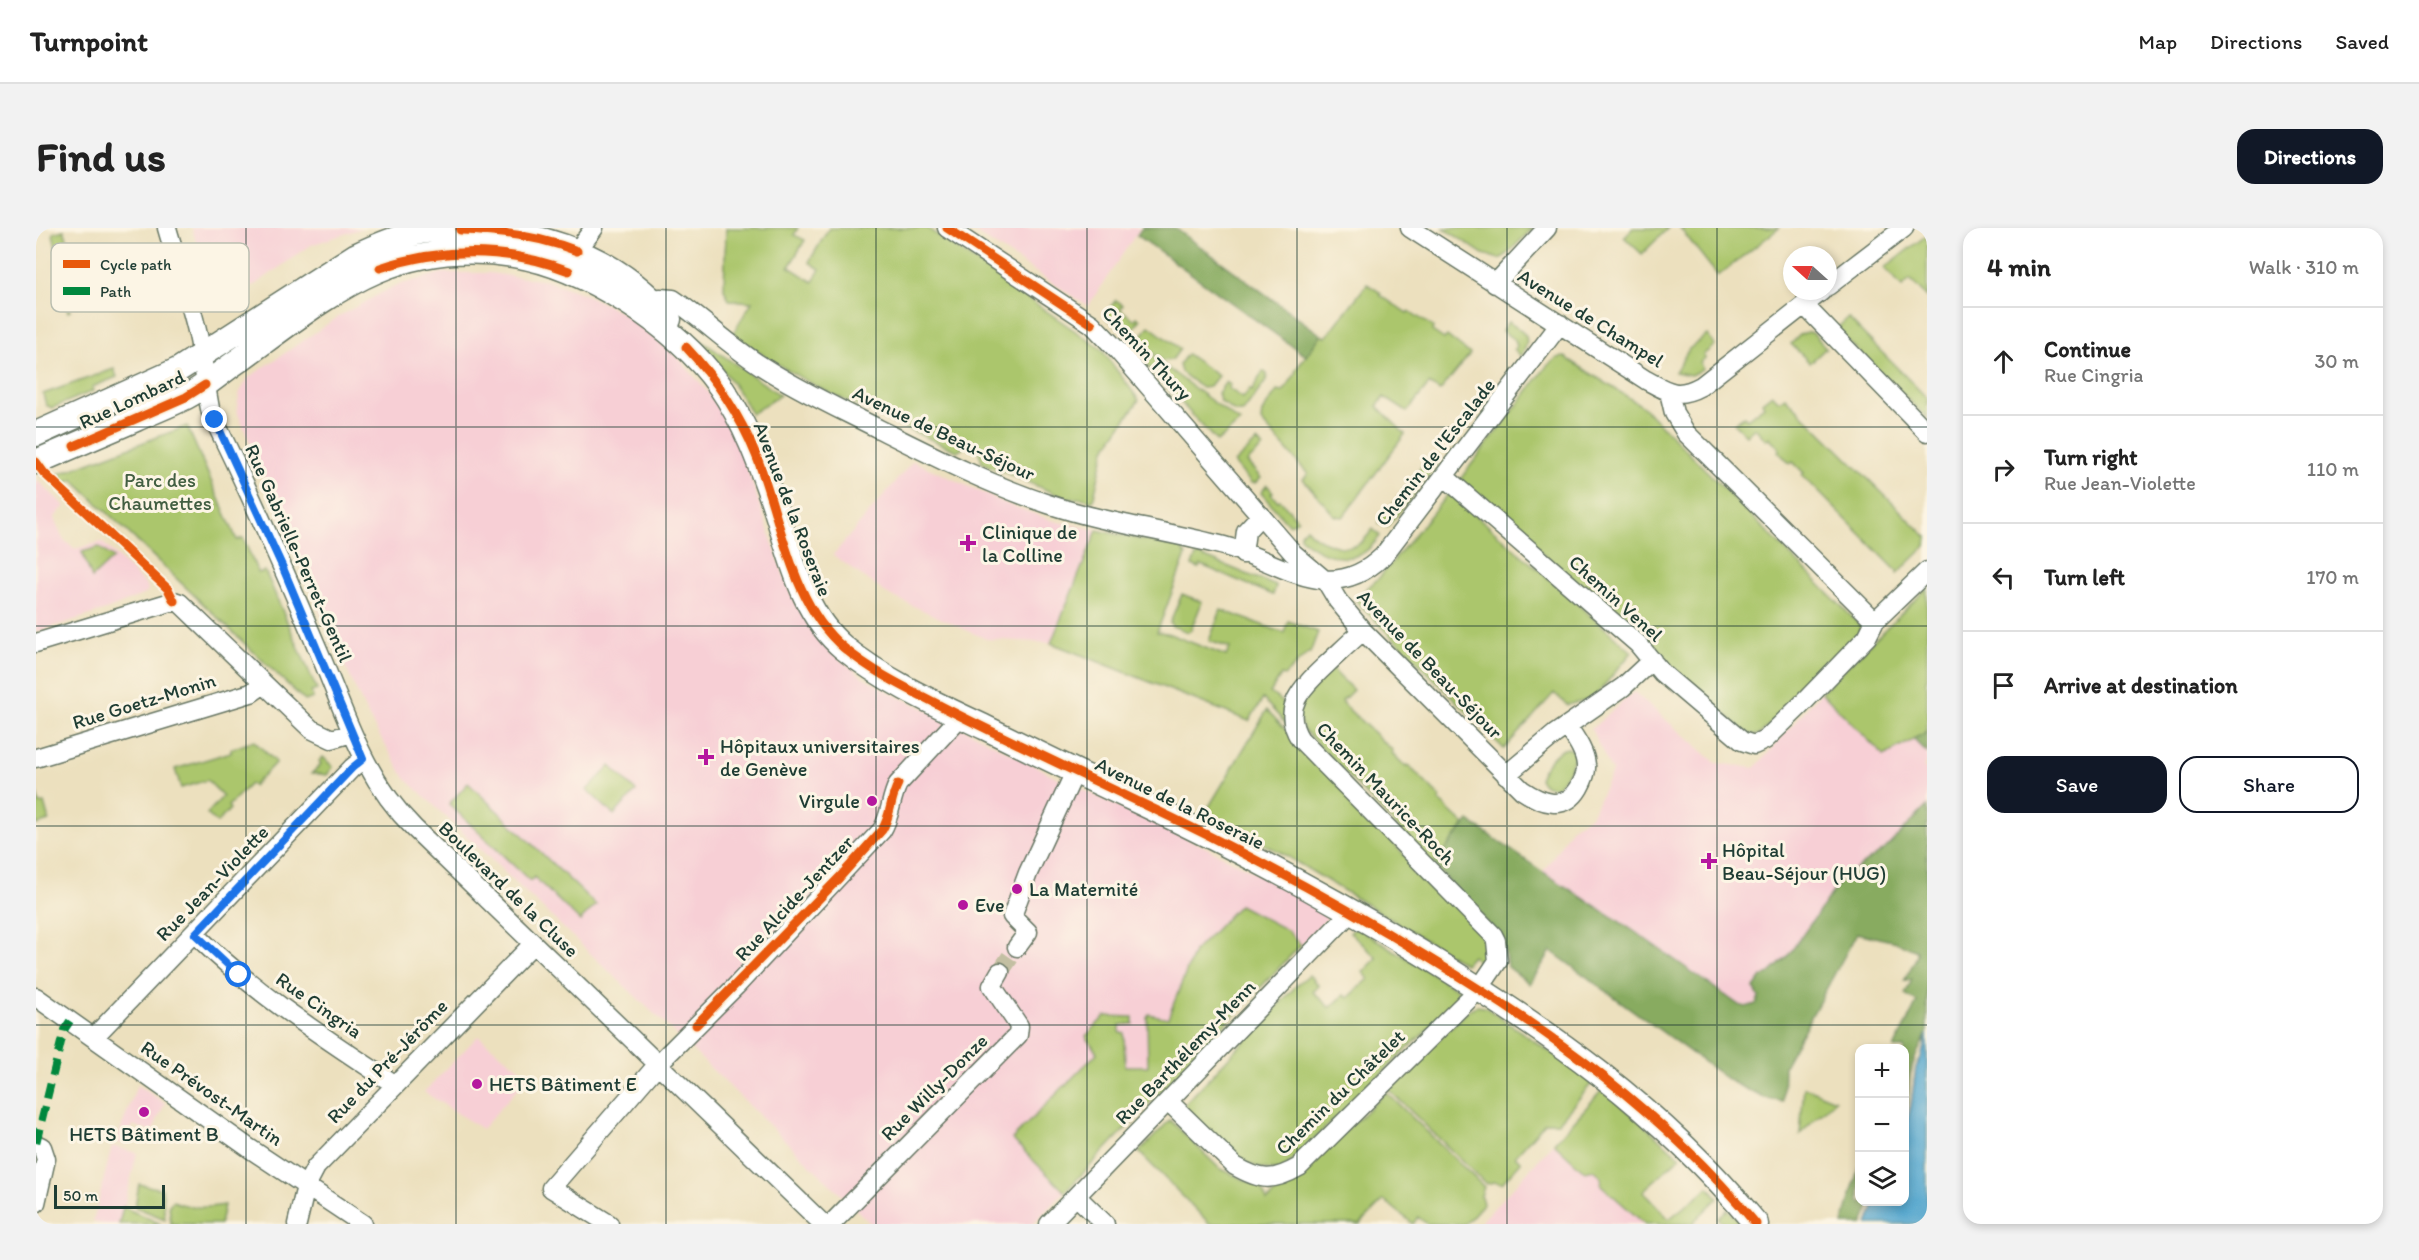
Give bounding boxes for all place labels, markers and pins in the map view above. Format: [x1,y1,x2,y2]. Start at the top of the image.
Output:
place label: Clinique de la Colline [982,520,1077,567]
marker: Clinique de la Colline [959,534,977,552]
place label: Hôpitaux universitaires de Genève [720,734,920,781]
marker: Hôpitaux universitaires de Genève [697,748,715,766]
place label: Virgule [799,789,860,813]
marker: Virgule [865,794,879,808]
place label: Hôpital Beau-Séjour (HUG) [1722,838,1886,885]
marker: Hôpital Beau-Séjour (HUG) [1700,852,1718,870]
place label: La Maternité [1029,877,1138,901]
marker: La Maternité [1010,882,1024,896]
place label: Eve [975,893,1005,917]
marker: Eve [956,898,970,912]
place label: HETS Bâtiment E [489,1072,637,1096]
marker: HETS Bâtiment E [470,1077,484,1091]
marker: HETS Bâtiment B [137,1105,151,1119]
place label: HETS Bâtiment B [69,1122,219,1146]

